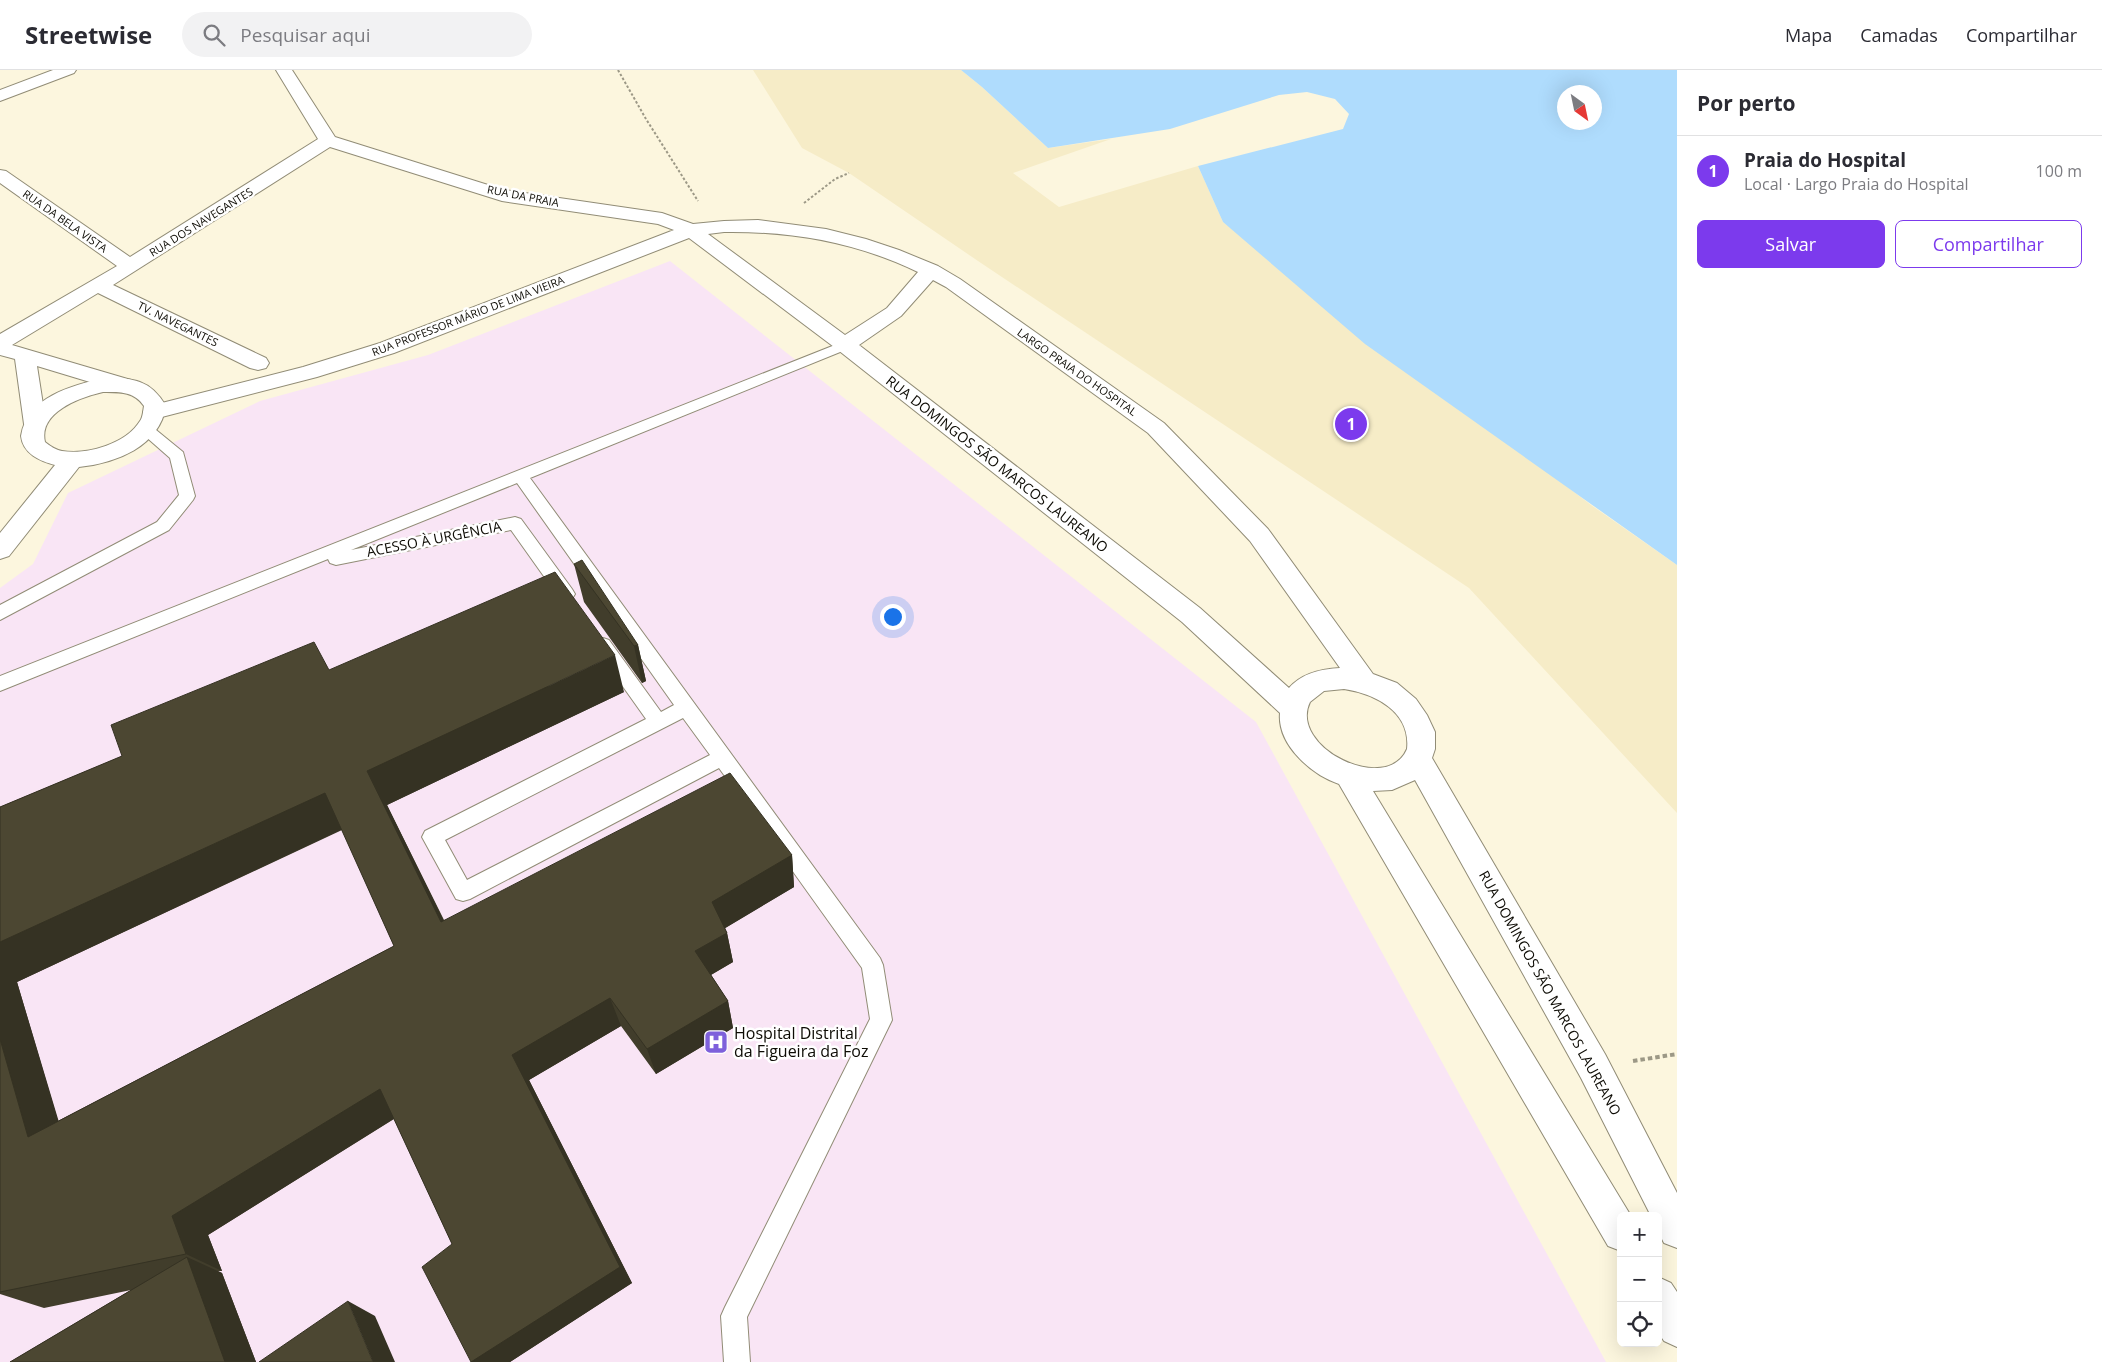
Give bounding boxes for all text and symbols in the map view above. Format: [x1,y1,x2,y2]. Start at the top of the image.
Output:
search box [182,12,532,57]
text: Streetwise [25,18,152,51]
icon: search [200,21,228,49]
text: Pesquisar aqui [240,22,370,48]
text: Mapa [1785,23,1832,47]
text: Camadas [1860,23,1938,47]
text: Compartilhar [1966,23,2077,47]
north arrow [1557,85,1602,130]
text: Por perto [1697,89,1796,117]
text: Praia do Hospital [1744,147,1906,173]
text: 1 [1708,160,1718,182]
text: 100 m [2036,160,2082,182]
text: Local · Largo Praia do Hospital [1744,173,1969,195]
street label: RUA DA PRAIA [486,181,560,210]
street label: RUA DOS NAVEGANTES [146,184,255,260]
street label: RUA DA BELA VISTA [20,186,111,255]
button: Salvar [1697,220,1885,268]
button: Compartilhar [1895,220,2082,268]
street label: RUA PROFESSOR MÁRIO DE LIMA VIEIRA [370,272,566,359]
street label: TV. NAVEGANTES [136,298,221,350]
street label: LARGO PRAIA DO HOSPITAL [1015,325,1140,419]
street label: RUA DOMINGOS SÃO MARCOS LAUREANO [882,371,1112,556]
pin: 1 [1335,405,1367,443]
street label: ACESSO À URGÊNCIA [365,516,503,561]
your location [880,604,906,630]
street label: RUA DOMINGOS SÃO MARCOS LAUREANO [1475,867,1626,1119]
place label: Hospital Distrital da Figueira da Foz [734,1022,868,1062]
hospital icon: Hospital Distrital da Figueira da Foz [703,1029,729,1055]
map controls [1617,1212,1662,1347]
button: + [1617,1212,1662,1257]
button: − [1617,1257,1662,1302]
button: locate [1617,1302,1662,1347]

